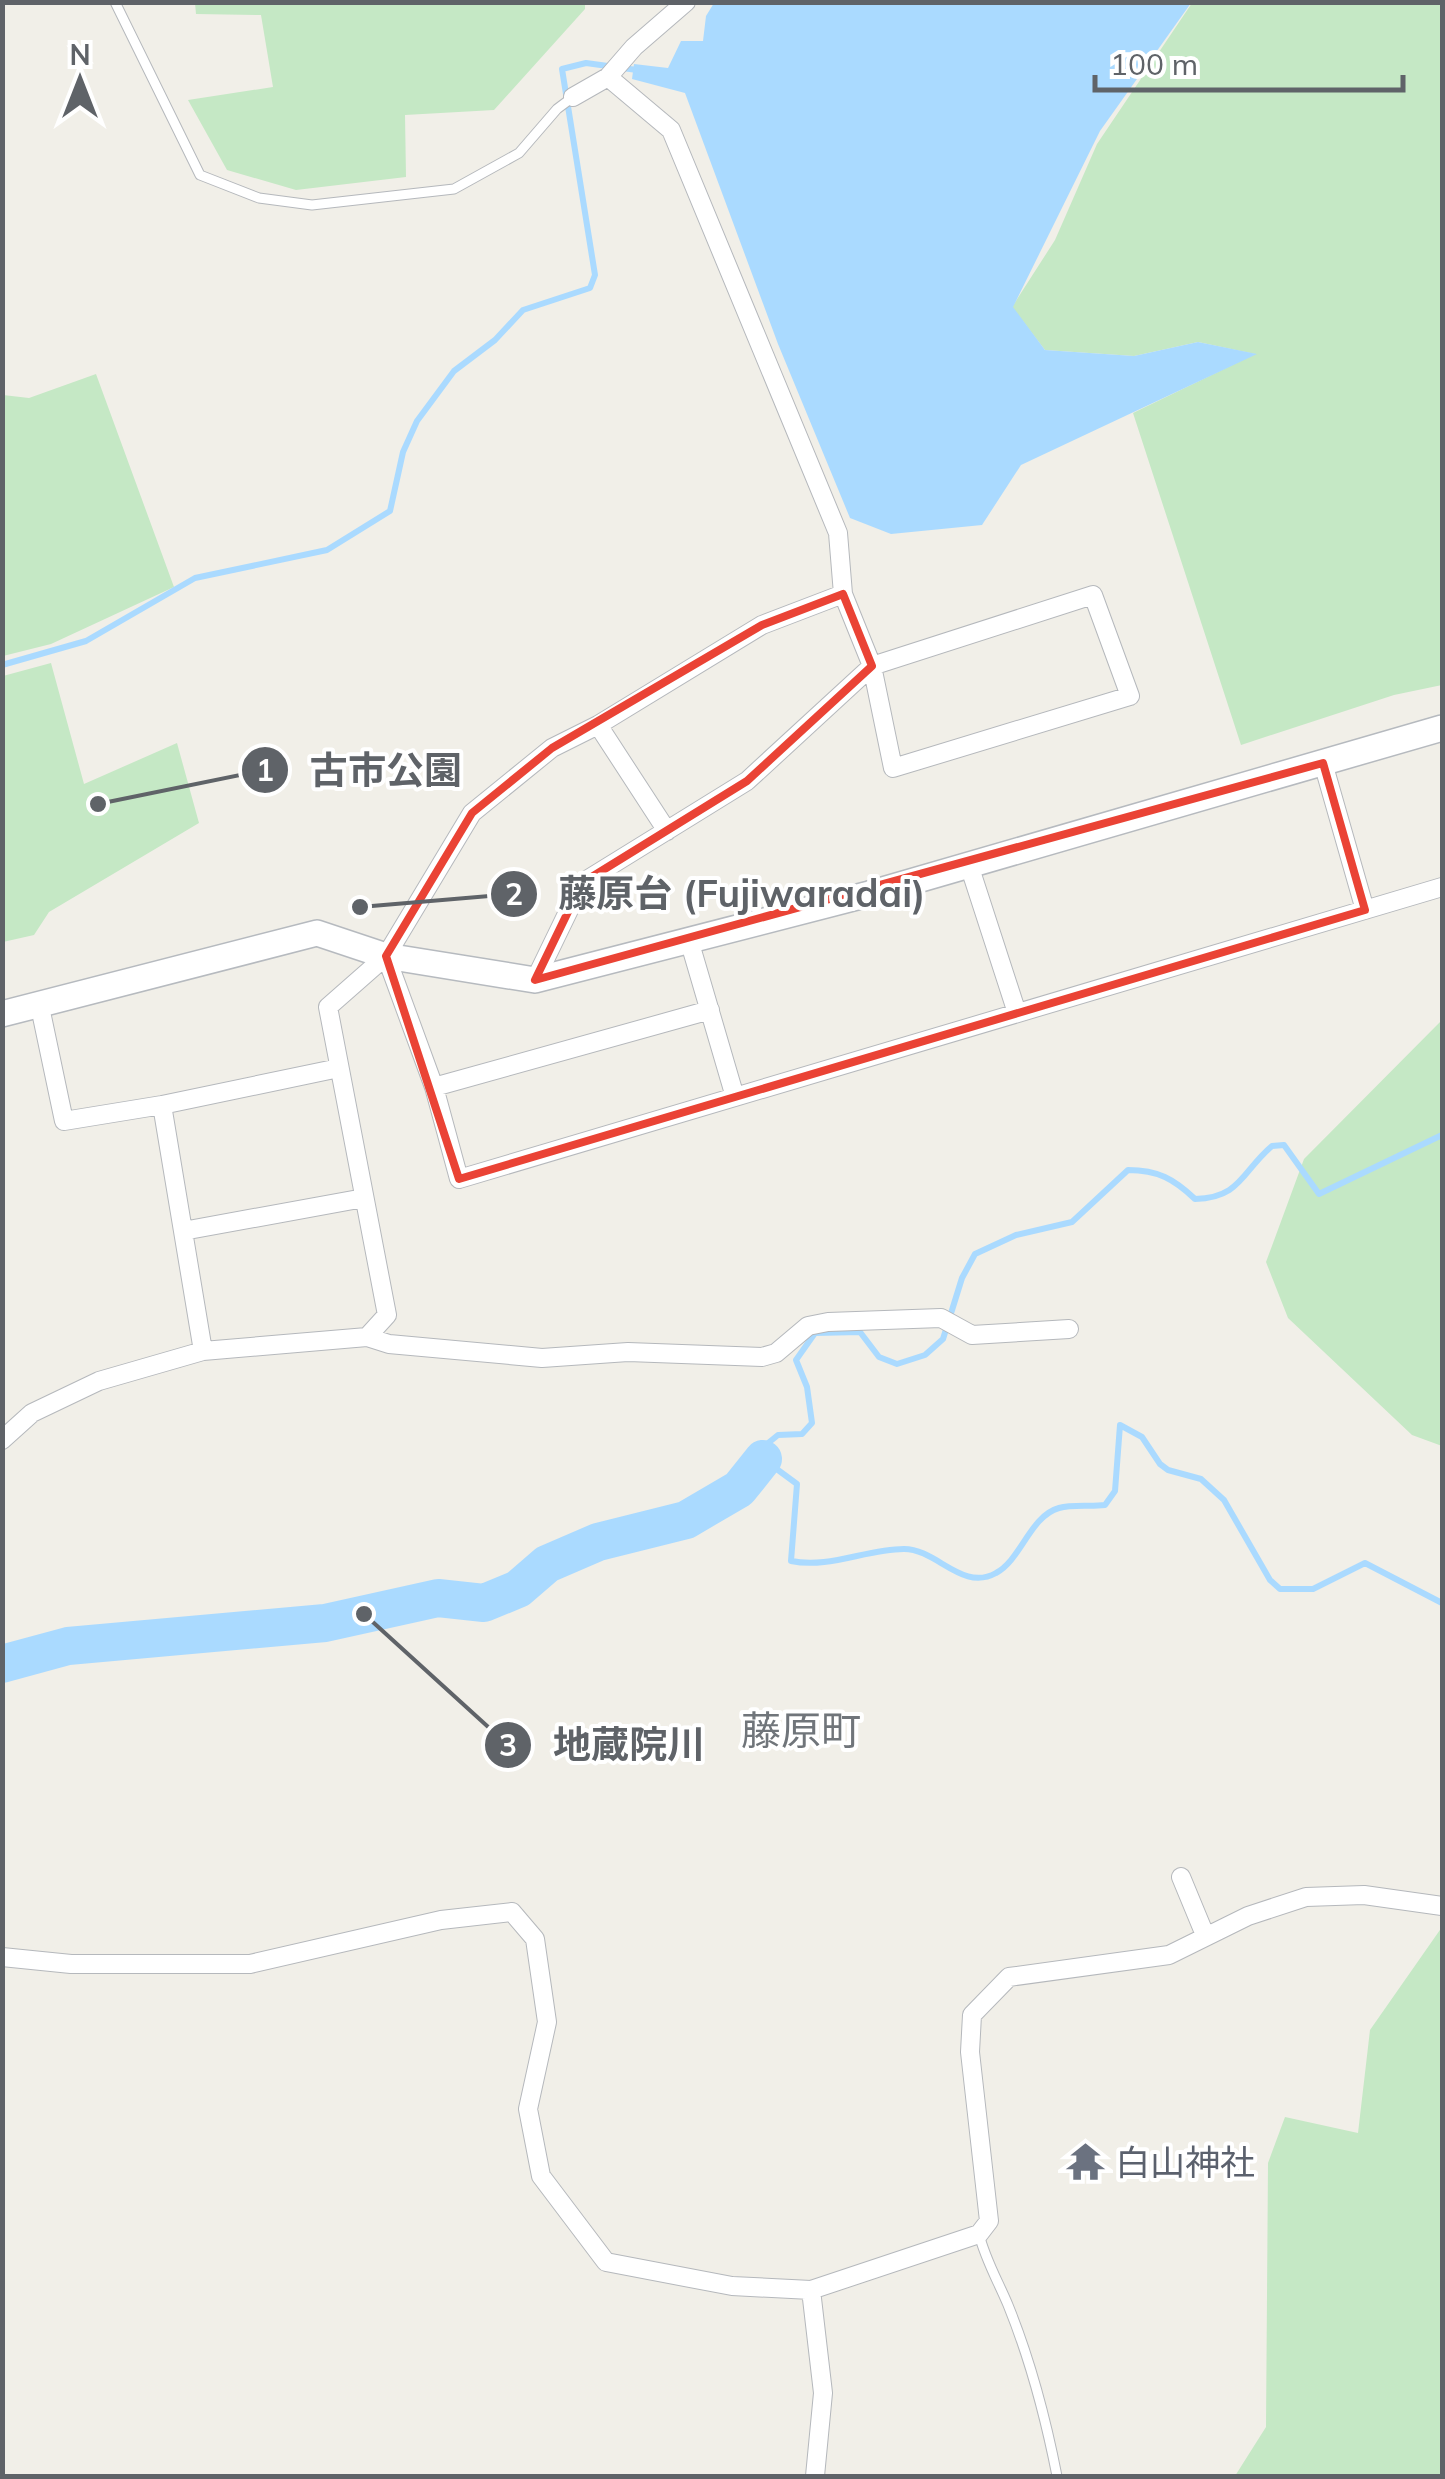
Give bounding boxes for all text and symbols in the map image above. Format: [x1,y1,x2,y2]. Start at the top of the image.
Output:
north arrow [30,30,130,130]
scale bar [1095,30,1402,92]
text: N [69,37,91,72]
text: 100 m [1110,45,1198,83]
callout: 古市公園 [240,736,482,804]
text: 古市公園 [310,746,462,794]
text: 1 [256,751,274,789]
callout: 藤原台 (Fujiwaradai) [489,860,946,928]
text: 藤原台 (Fujiwaradai) [558,869,926,917]
text: 2 [505,875,523,913]
district label: 藤原町 [741,1705,861,1755]
callout: 地蔵院川 [483,1711,725,1779]
text: 地蔵院川 [553,1720,705,1768]
text: 3 [499,1726,517,1764]
place label: 白山神社 [1115,2140,1255,2184]
temple icon: 白山神社 [1064,2141,1106,2183]

